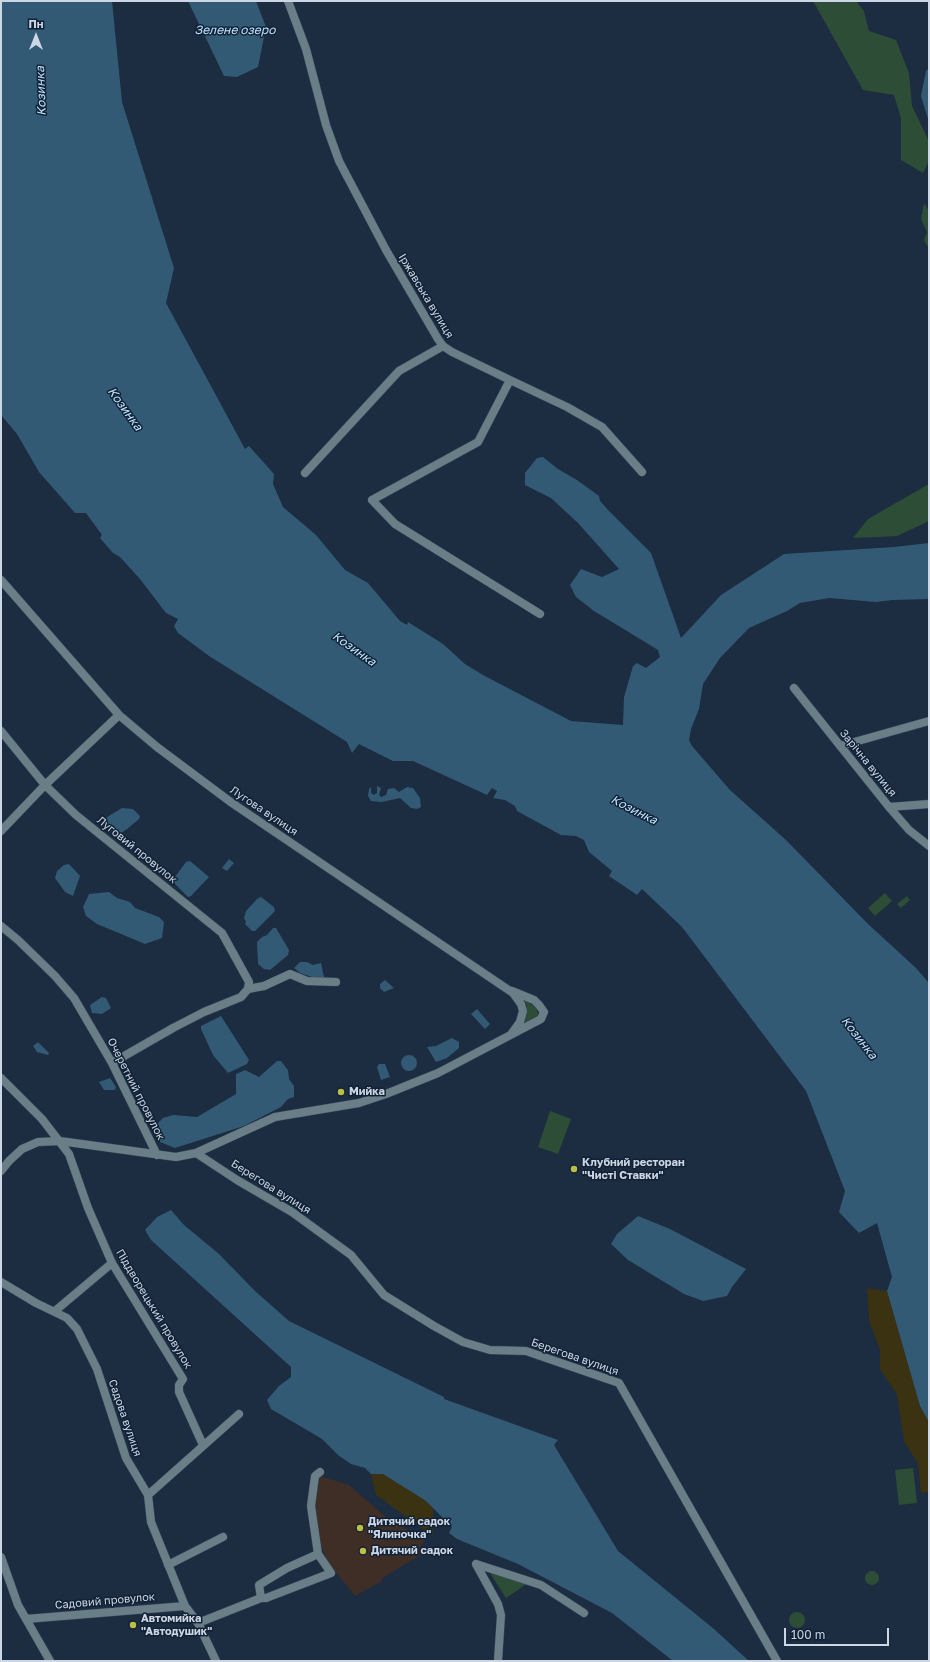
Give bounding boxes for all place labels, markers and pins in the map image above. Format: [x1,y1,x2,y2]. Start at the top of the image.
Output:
place label: Мийка [349,1085,385,1099]
marker: Мийка [336,1087,346,1097]
place label: Клубний ресторан "Чисті Ставки" [582,1156,685,1182]
marker: Клубний ресторан "Чисті Ставки" [569,1164,579,1174]
place label: Дитячий садок "Ялиночка" [368,1515,450,1541]
marker: Дитячий садок "Ялиночка" [355,1523,365,1533]
place label: Дитячий садок [371,1544,453,1558]
marker: Дитячий садок [358,1546,368,1556]
place label: Автомийка "Автодушик" [141,1612,212,1638]
marker: Автомийка "Автодушик" [128,1620,138,1630]

